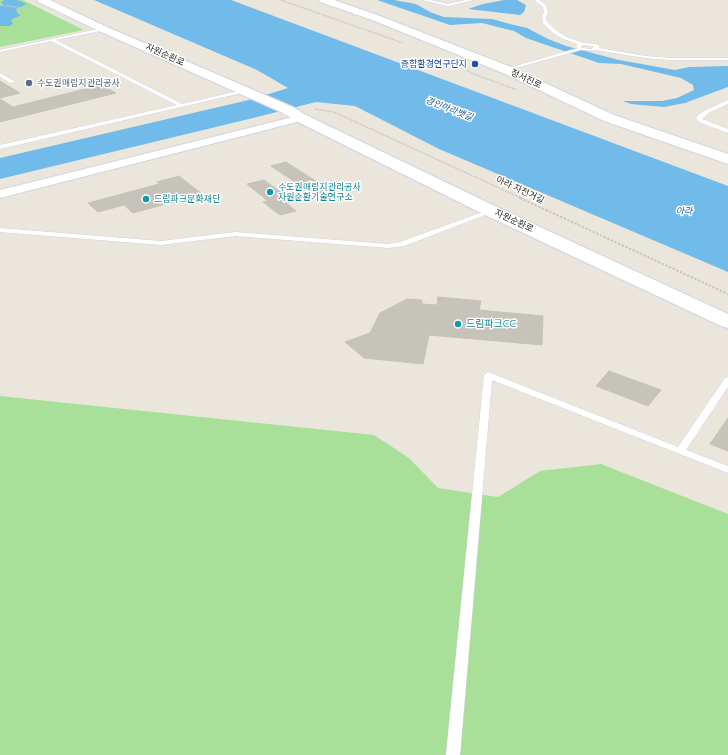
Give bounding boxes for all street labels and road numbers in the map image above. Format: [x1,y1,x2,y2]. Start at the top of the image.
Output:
street label: 자원순환로 [144,42,186,68]
street label: 정서진로 [509,67,543,91]
street label: 아라 자전거길 [494,174,546,206]
street label: 자원순환로 [493,207,535,235]

